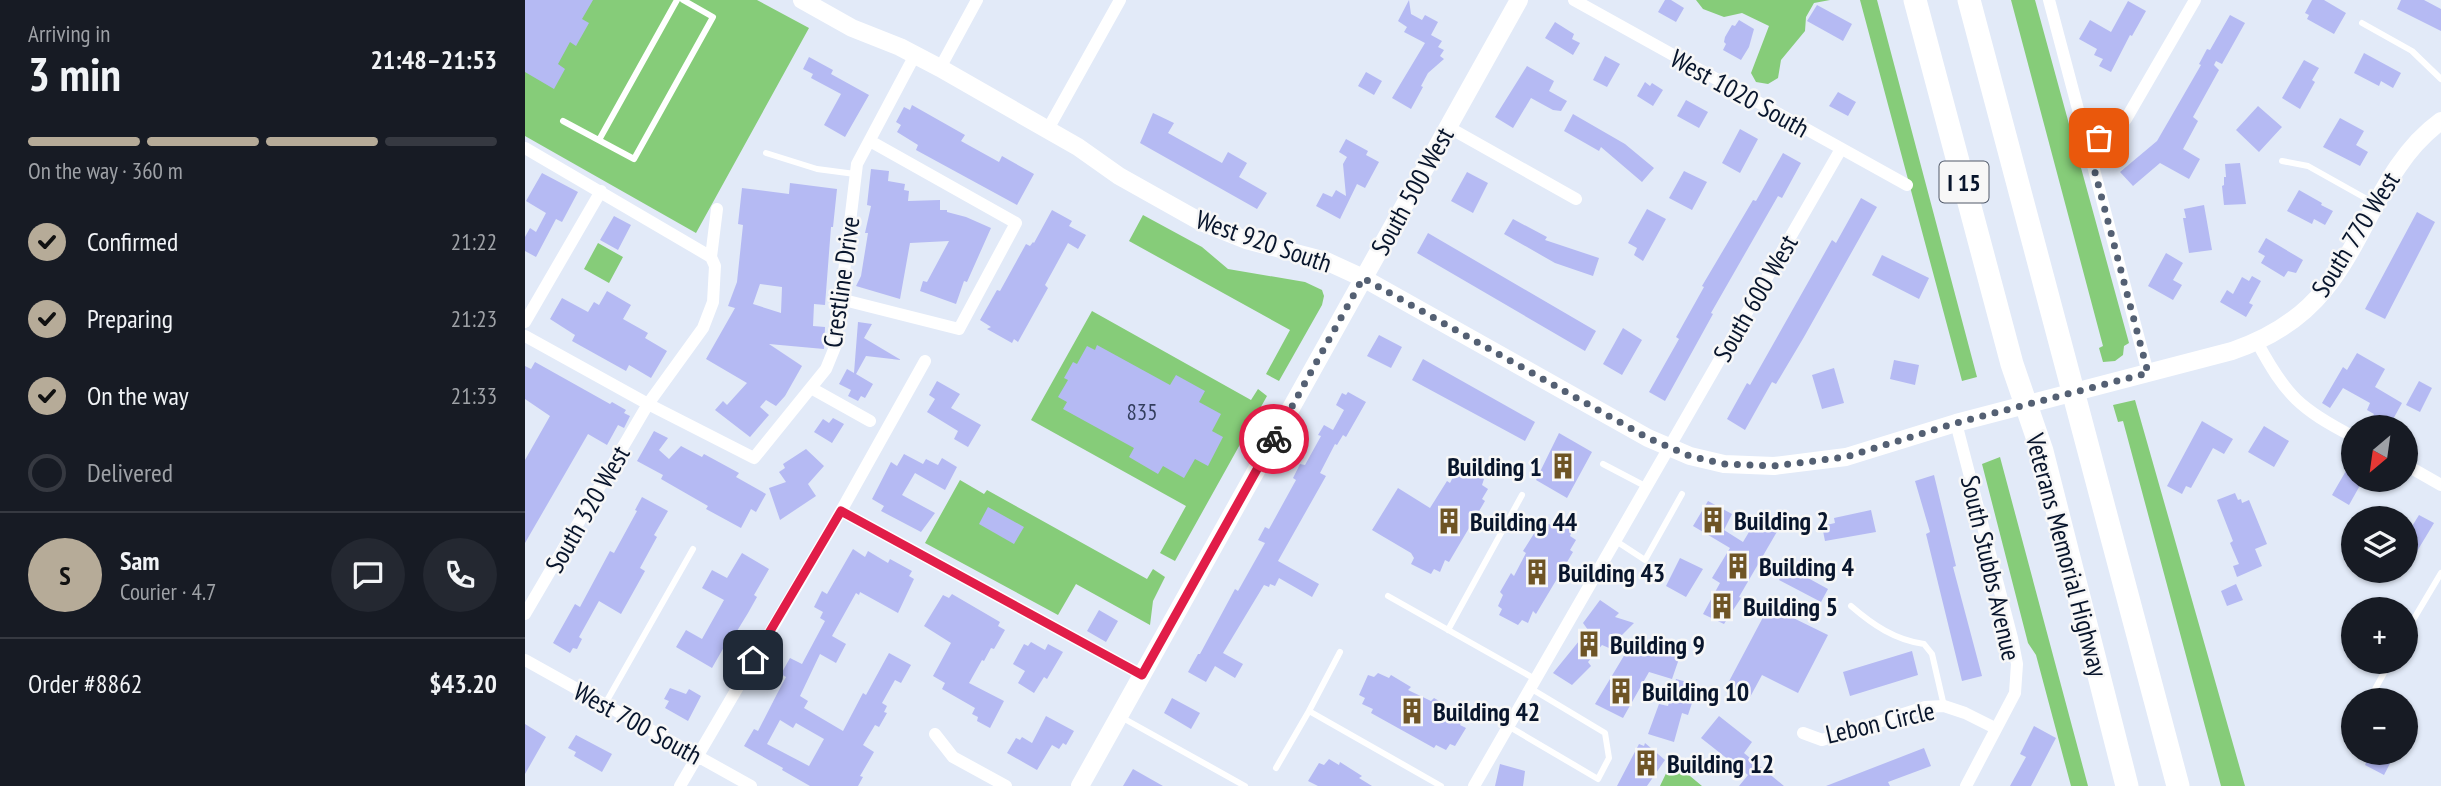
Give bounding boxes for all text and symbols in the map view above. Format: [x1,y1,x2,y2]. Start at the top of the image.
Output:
text: Arriving in [28,19,110,48]
street label: West 1020 South [1665,41,1815,145]
text: 21:48–21:53 [370,43,497,76]
text: 3 min [28,44,121,104]
pin [2069,108,2129,168]
icon: bag [2080,119,2118,157]
street label: South 500 West [1363,121,1461,261]
text: On the way · 360 m [28,156,183,185]
road number: I 15 [1939,162,1989,202]
street label: South 770 West [2304,165,2406,303]
street label: West 920 South [1192,202,1336,280]
street label: Crestline Drive [815,214,867,350]
icon: check [28,223,66,261]
text: Confirmed [87,225,178,258]
text: 21:22 [451,227,497,256]
street label: South 600 West [1705,229,1805,367]
icon: check [28,300,66,338]
text: Preparing [87,302,173,335]
text: 21:23 [451,304,497,333]
icon: check [28,377,66,415]
text: On the way [87,379,189,412]
text: 21:33 [451,381,497,410]
house number: 835 [1126,397,1158,426]
courier [1239,404,1309,474]
north arrow [2341,415,2419,492]
map controls [2341,415,2418,765]
icon: bike [1255,420,1293,458]
street label: Veterans Memorial Highway [2018,429,2115,680]
street label: South 320 West [537,440,637,578]
place label: Building 1 [1447,450,1542,483]
building icon: Building 1 [1548,451,1578,481]
text: Delivered [87,456,173,489]
street label: South Stubbs Avenue [1954,472,2028,664]
place label: Building 2 [1734,504,1829,537]
place label: Building 44 [1470,505,1578,538]
building icon: Building 2 [1698,505,1728,535]
building icon: Building 44 [1434,506,1464,536]
button: layers [2341,506,2418,583]
button: chat [331,538,405,612]
button: phone [423,538,497,612]
text: Sam [120,544,159,577]
place label: Building 4 [1759,550,1854,583]
building icon: Building 4 [1723,551,1753,581]
place label: Building 43 [1558,556,1665,589]
building icon: Building 43 [1522,557,1552,587]
text: S [59,559,71,592]
text: Courier · 4.7 [120,577,216,606]
place label: Building 5 [1743,590,1838,623]
building icon: Building 5 [1707,591,1737,621]
button: + [2341,597,2418,674]
place label: Building 9 [1610,628,1705,661]
building icon: Building 9 [1574,629,1604,659]
pin [723,630,783,690]
icon: home [734,641,772,679]
text: Order #8862 [28,667,143,700]
text: $43.20 [429,667,497,700]
street label: West 700 South [568,674,708,772]
place label: Building 10 [1642,675,1749,708]
building icon: Building 10 [1606,676,1636,706]
button: − [2341,688,2418,765]
street label: Lebon Circle [1822,693,1938,751]
place label: Building 42 [1433,695,1540,728]
building icon: Building 42 [1397,696,1427,726]
place label: Building 12 [1667,747,1774,780]
building icon: Building 12 [1631,748,1661,778]

